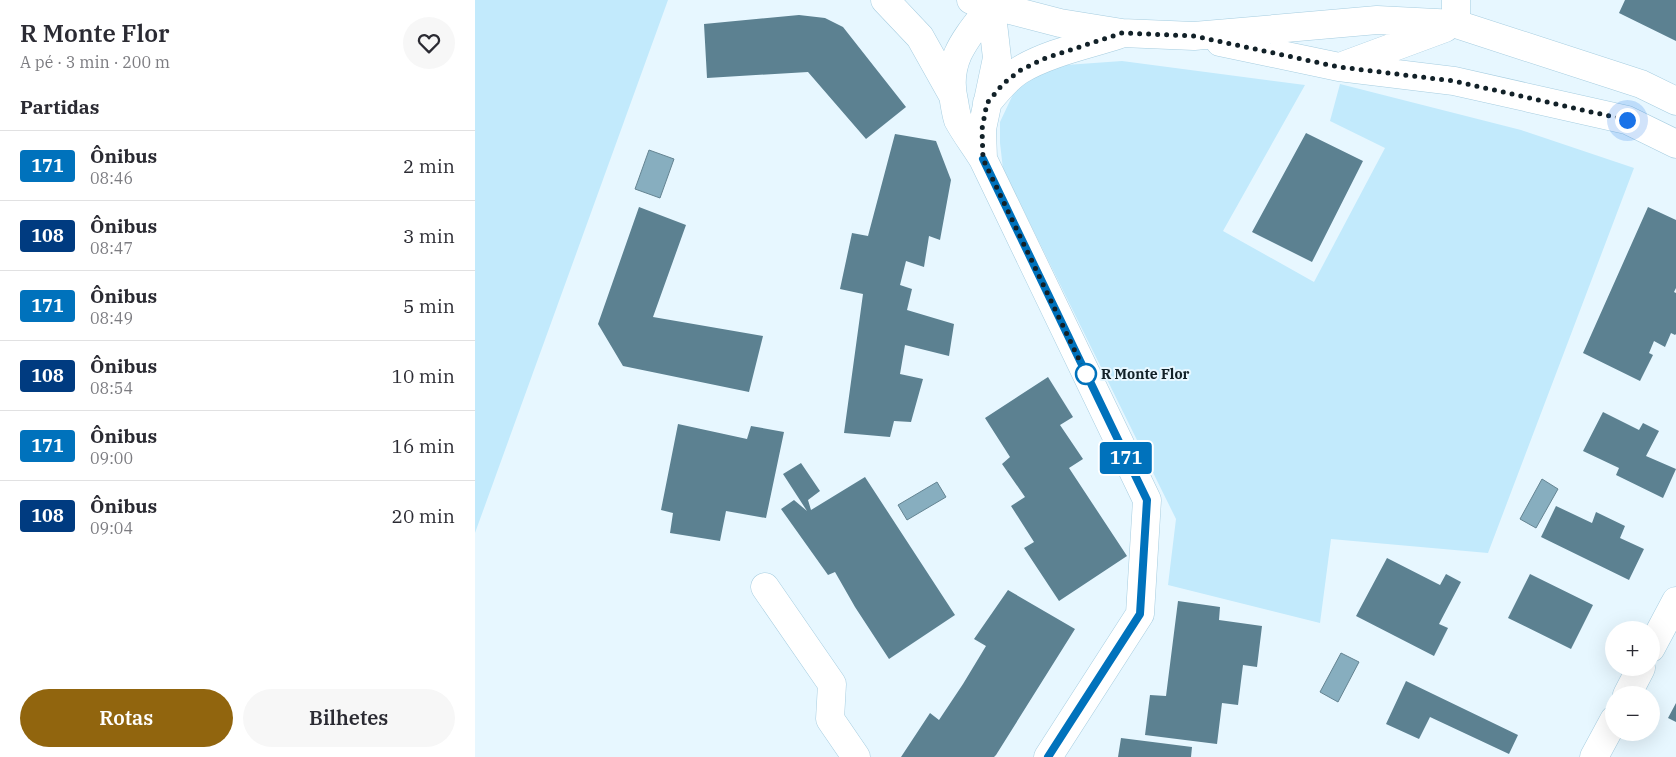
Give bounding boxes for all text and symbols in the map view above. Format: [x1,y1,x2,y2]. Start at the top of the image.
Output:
text: R Monte Flor [20,17,169,49]
button: heart [403,17,455,69]
text: A pé · 3 min · 200 m [20,52,170,72]
text: Partidas [20,95,99,119]
your location [1615,108,1640,133]
text: Ônibus [90,144,157,168]
text: 171 [31,154,64,177]
text: 2 min [403,154,455,178]
text: 08:46 [90,168,133,188]
text: Ônibus [90,214,157,238]
text: 108 [31,224,64,247]
text: 3 min [403,224,455,248]
text: 08:47 [90,238,133,258]
text: Ônibus [90,284,157,308]
text: 171 [31,294,64,317]
text: 5 min [403,294,455,318]
text: 08:49 [90,308,133,328]
text: Ônibus [90,354,157,378]
marker: R Monte Flor [1075,363,1097,385]
text: 108 [31,364,64,387]
text: 10 min [392,364,455,388]
place label: R Monte Flor [1101,365,1190,383]
text: 08:54 [90,378,133,398]
text: Ônibus [90,424,157,448]
text: 171 [31,434,64,457]
text: 16 min [392,434,455,458]
line badge: 171 [1097,442,1155,474]
text: 171 [1110,446,1142,469]
text: 09:00 [90,448,133,468]
text: Ônibus [90,494,157,518]
text: 108 [31,504,64,527]
text: 20 min [392,504,455,528]
text: 09:04 [90,518,133,538]
map controls [1605,621,1660,741]
button: + [1605,621,1660,676]
button: − [1605,686,1660,741]
button: Rotas [20,689,233,747]
button: Bilhetes [243,689,455,747]

